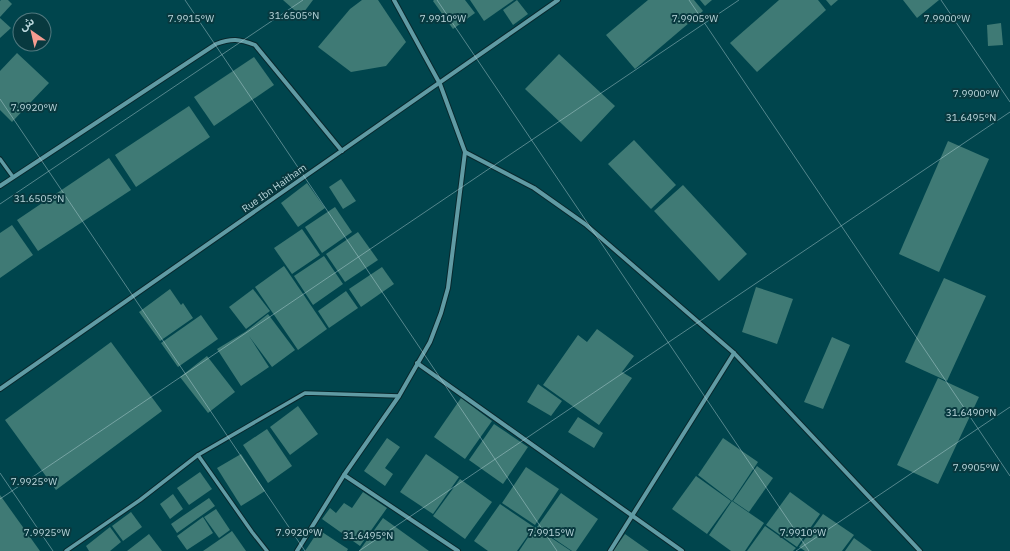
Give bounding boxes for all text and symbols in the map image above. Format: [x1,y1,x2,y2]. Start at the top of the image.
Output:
text: 31.6505°N [269,9,319,22]
north arrow [12,12,52,52]
text: 7.9915°W [168,12,214,25]
text: 7.9910°W [420,12,466,25]
text: 7.9905°W [672,12,718,25]
text: 7.9900°W [924,12,970,25]
text: ش [16,14,37,34]
text: 7.9900°W [953,87,999,100]
text: 7.9920°W [11,101,57,114]
text: 31.6495°N [946,111,996,124]
street label: Rue Ibn Haitham [239,161,309,215]
text: 31.6505°N [14,192,64,205]
text: 31.6490°N [946,406,996,419]
text: 7.9905°W [953,461,999,474]
text: 7.9925°W [11,475,57,488]
text: 7.9925°W [24,526,70,539]
text: 7.9920°W [276,526,322,539]
text: 7.9915°W [528,526,574,539]
text: 7.9910°W [780,526,826,539]
text: 31.6495°N [343,529,393,542]

